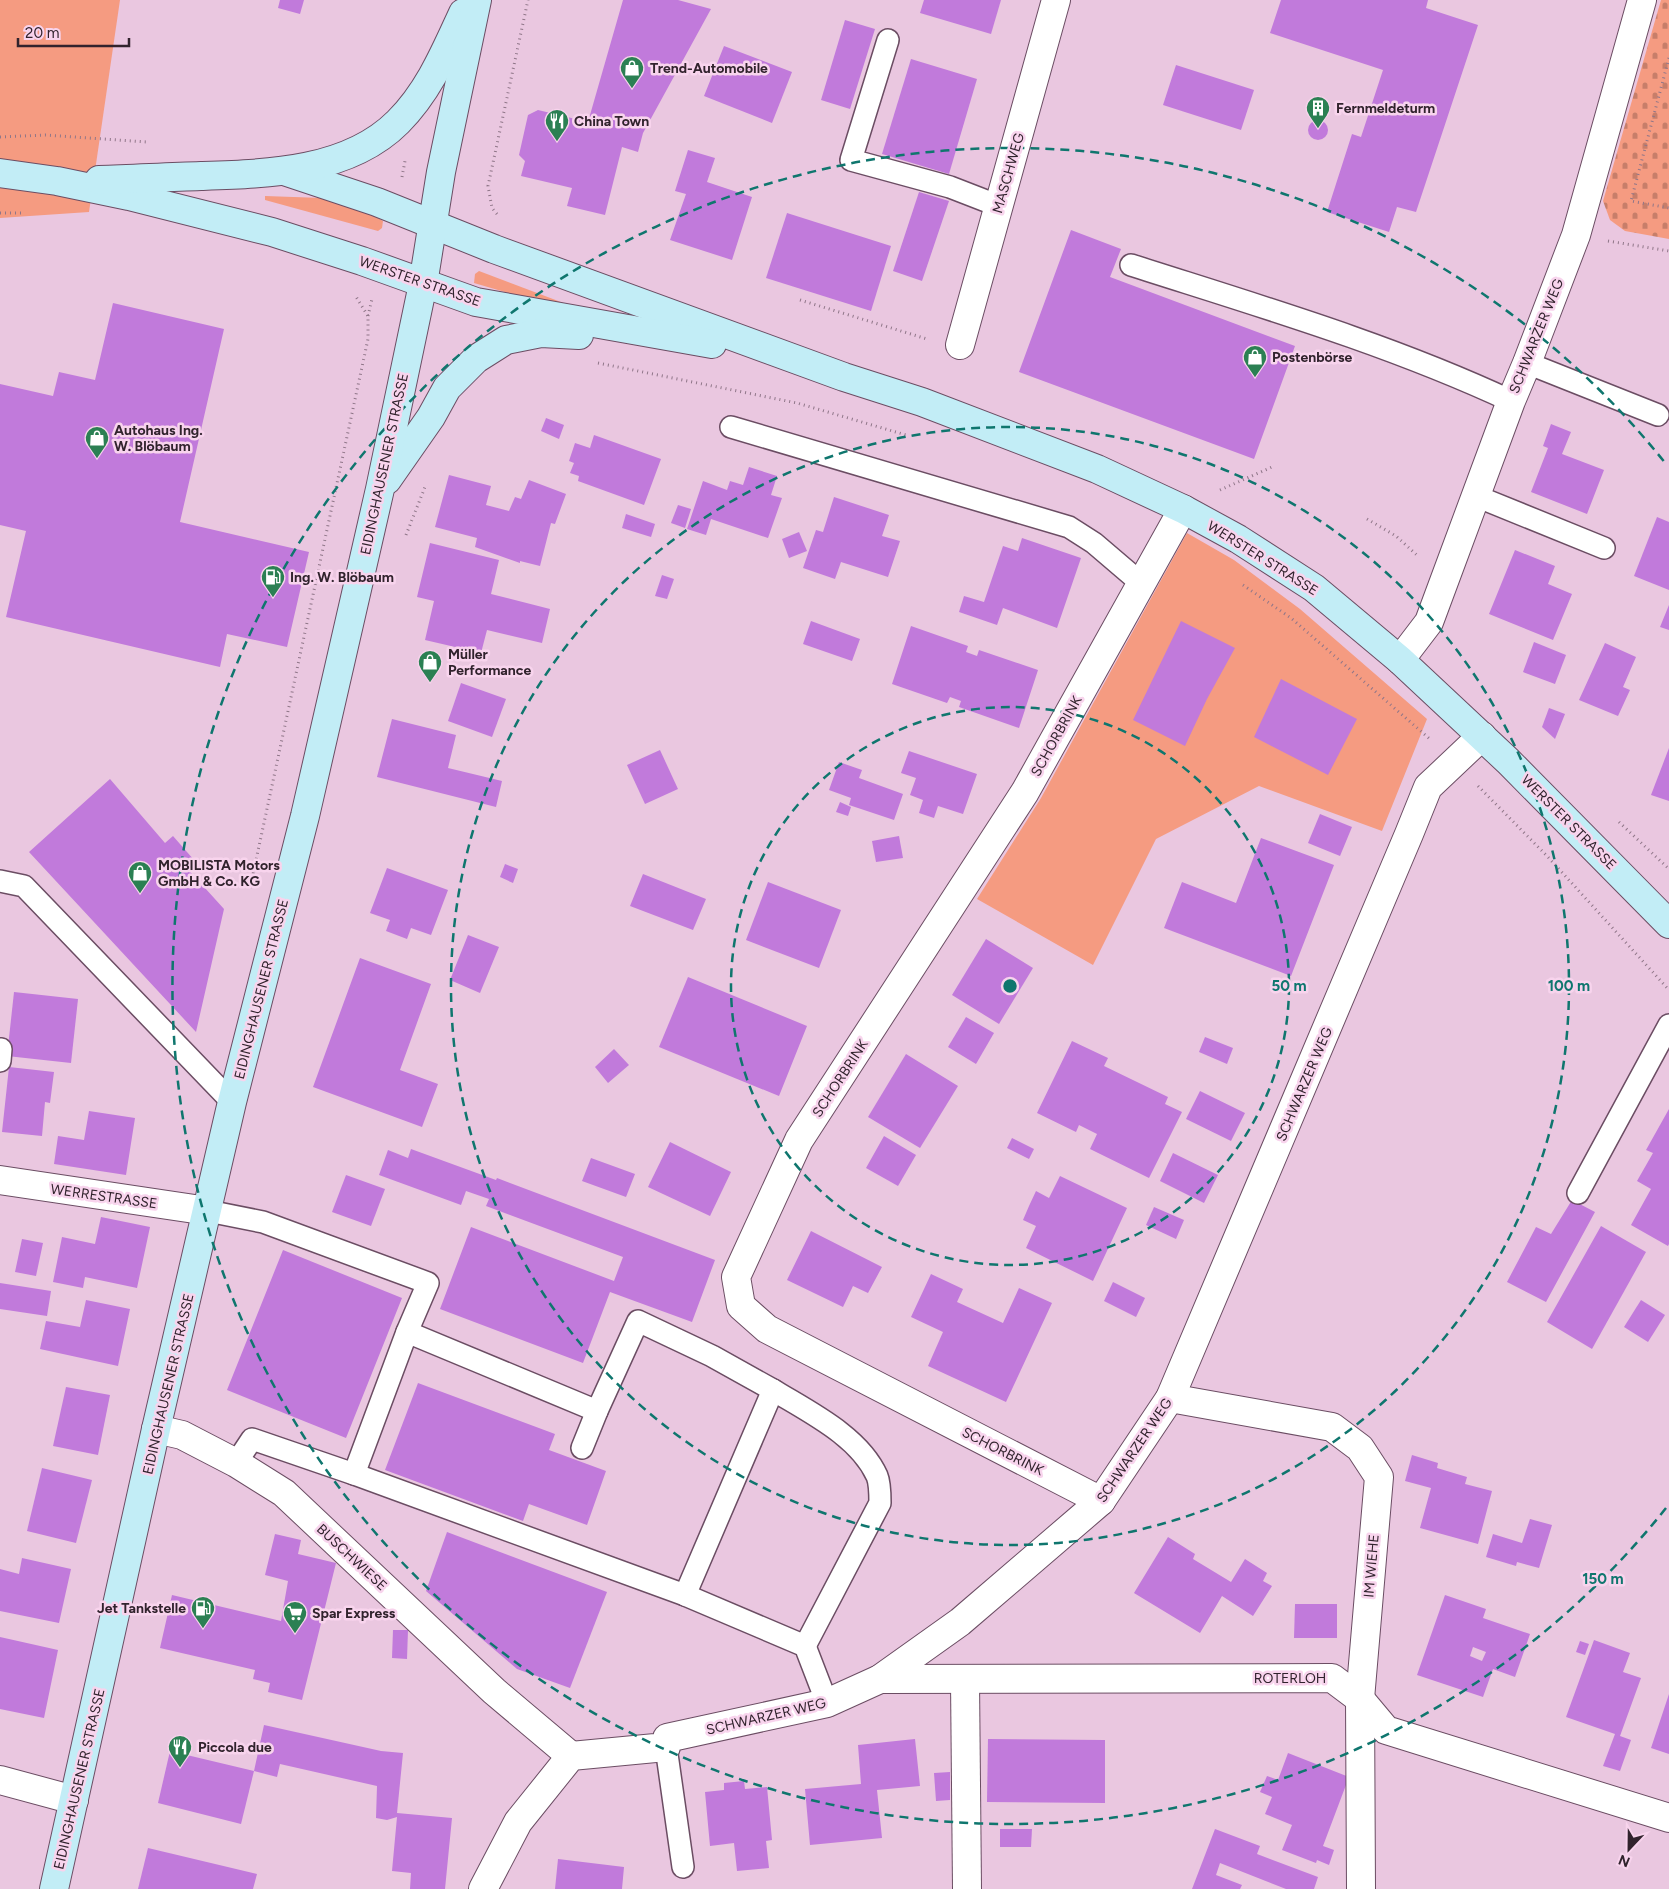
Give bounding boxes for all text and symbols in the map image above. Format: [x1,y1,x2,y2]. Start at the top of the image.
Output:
scale bar [18,15,129,47]
text: 20 m [25,24,59,42]
shop icon: Trend-Automobile [619,55,645,89]
place label: Trend-Automobile [650,60,768,77]
building icon: Fernmeldeturm [1305,95,1331,129]
place label: Fernmeldeturm [1336,100,1435,117]
restaurant icon: China Town [544,108,570,142]
place label: China Town [574,113,649,130]
street label: MASCHWEG [989,131,1028,215]
street label: WERSTER STRASSE [357,253,483,310]
street label: SCHWARZER WEG [1506,276,1567,396]
shop icon: Postenbörse [1242,344,1268,378]
place label: Postenbörse [1272,349,1352,366]
street label: EIDINGHAUSENER STRASSE [357,372,412,556]
place label: Autohaus Ing. W. Blöbaum [114,422,203,455]
shop icon: Autohaus Ing. W. Blöbaum [84,425,110,459]
street label: WERSTER STRASSE [1204,517,1321,599]
fuel station icon: Ing. W. Blöbaum [260,564,286,598]
place label: Ing. W. Blöbaum [290,569,394,586]
place label: Müller Performance [448,646,531,679]
shop icon: Müller Performance [417,649,443,683]
street label: SCHORBRINK [1027,693,1086,779]
street label: WERSTER STRASSE [1518,771,1620,873]
place label: MOBILISTA Motors GmbH & Co. KG [158,857,280,890]
shop icon: MOBILISTA Motors GmbH & Co. KG [127,860,153,894]
street label: EIDINGHAUSENER STRASSE [231,897,292,1081]
centre of rings [1001,977,1019,995]
text: 50 m [1271,977,1307,995]
text: 100 m [1548,977,1590,995]
street label: SCHWARZER WEG [1273,1024,1336,1144]
street label: SCHORBRINK [809,1036,872,1120]
street label: WERRESTRASSE [49,1181,158,1212]
street label: EIDINGHAUSENER STRASSE [139,1292,198,1476]
street label: SCHWARZER WEG [1093,1395,1176,1506]
street label: SCHORBRINK [959,1424,1047,1480]
street label: BUSCHWIESE [313,1520,390,1594]
street label: IM WIEHE [1360,1534,1383,1598]
text: 150 m [1582,1570,1624,1588]
fuel station icon: Jet Tankstelle [190,1595,216,1629]
place label: Jet Tankstelle [97,1600,186,1617]
supermarket icon: Spar Express [282,1600,308,1634]
place label: Spar Express [312,1605,396,1622]
street label: ROTERLOH [1254,1670,1326,1687]
street label: EIDINGHAUSENER STRASSE [50,1687,109,1871]
street label: SCHWARZER WEG [705,1694,828,1739]
restaurant icon: Piccola due [167,1734,193,1768]
place label: Piccola due [198,1739,272,1756]
north arrow [1604,1824,1654,1874]
text: N [1616,1851,1633,1870]

